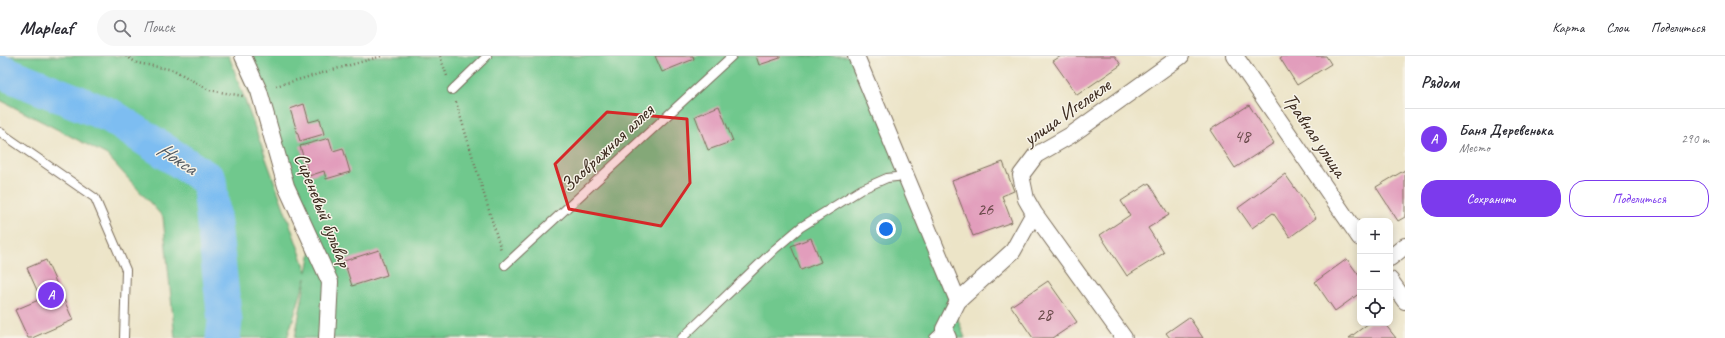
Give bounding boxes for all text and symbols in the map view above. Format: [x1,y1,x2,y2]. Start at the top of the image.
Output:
search box [97,10,377,46]
text: Mapleaf [20,16,73,40]
icon: search [111,17,133,39]
text: Поиск [143,18,175,37]
text: Карта [1552,19,1584,36]
text: Слои [1606,19,1629,36]
text: Поделиться [1651,19,1705,36]
street label: улица Игелекле [1018,72,1117,152]
text: Рядом [1421,72,1459,93]
street label: Травная улица [1278,88,1353,183]
street label: Заовражная аллея [555,97,660,198]
text: Баня Деревенька [1459,121,1553,140]
house number: 48 [1234,125,1252,147]
text: A [1431,131,1437,147]
text: 290 m [1681,131,1709,147]
water label: Нокса [152,136,204,182]
text: Место [1459,140,1490,156]
street label: Сиреневый бульвар [289,149,358,272]
button: Сохранить [1421,180,1561,217]
button: Поделиться [1569,180,1709,217]
house number: 26 [977,198,994,220]
map controls [1357,218,1393,326]
button: + [1357,218,1393,254]
your location [876,219,896,239]
button: − [1357,254,1393,290]
pin: A [38,280,64,310]
button: locate [1357,290,1393,326]
house number: 28 [1036,303,1054,325]

